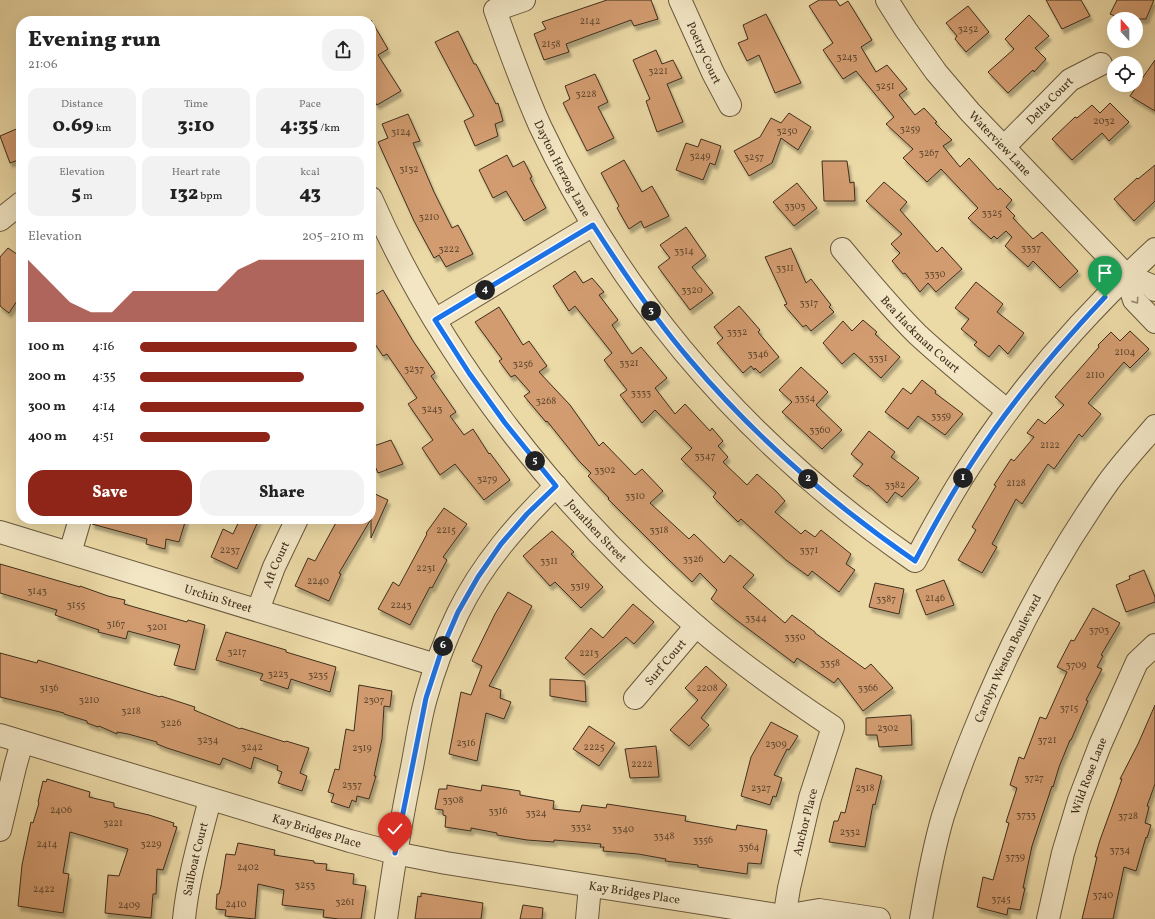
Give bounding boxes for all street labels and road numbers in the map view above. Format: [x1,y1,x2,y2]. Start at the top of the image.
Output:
street label: Poetry Court [682,19,724,87]
street label: Delta Court [1023,74,1077,129]
street label: Waterview Lane [964,108,1034,180]
street label: Dayton Herzog Lane [529,118,594,221]
street label: Bea Hackman Court [876,293,963,377]
street label: Jonathen Street [562,496,630,567]
street label: Aft Court [260,539,294,590]
street label: Urchin Street [182,582,254,617]
street label: Carolyn Weston Boulevard [971,592,1046,725]
street label: Surf Court [642,636,690,689]
street label: Wild Rose Lane [1068,735,1111,817]
street label: Anchor Place [790,786,822,858]
street label: Kay Bridges Place [270,811,363,853]
street label: Sailboat Court [180,821,213,897]
street label: Kay Bridges Place [587,878,681,909]

